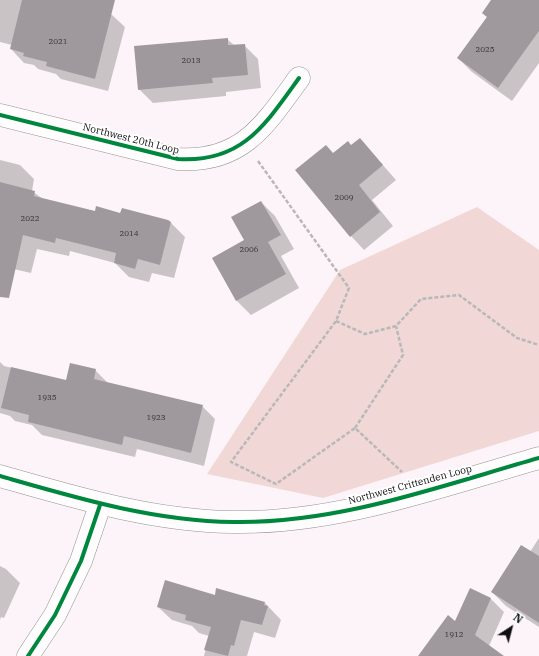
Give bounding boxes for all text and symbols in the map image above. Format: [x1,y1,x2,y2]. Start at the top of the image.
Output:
house number: 2021 [48,37,68,47]
house number: 2025 [475,45,495,55]
house number: 2013 [181,56,201,66]
street label: Northwest 20th Loop [82,121,180,157]
house number: 2009 [334,193,354,203]
house number: 2022 [20,214,40,224]
house number: 2014 [119,229,139,239]
house number: 2006 [239,245,259,255]
house number: 1935 [37,393,57,403]
house number: 1923 [146,413,166,423]
street label: Northwest Crittenden Loop [347,463,473,507]
north arrow [491,608,531,648]
text: N [510,610,526,627]
house number: 1912 [444,630,464,640]

